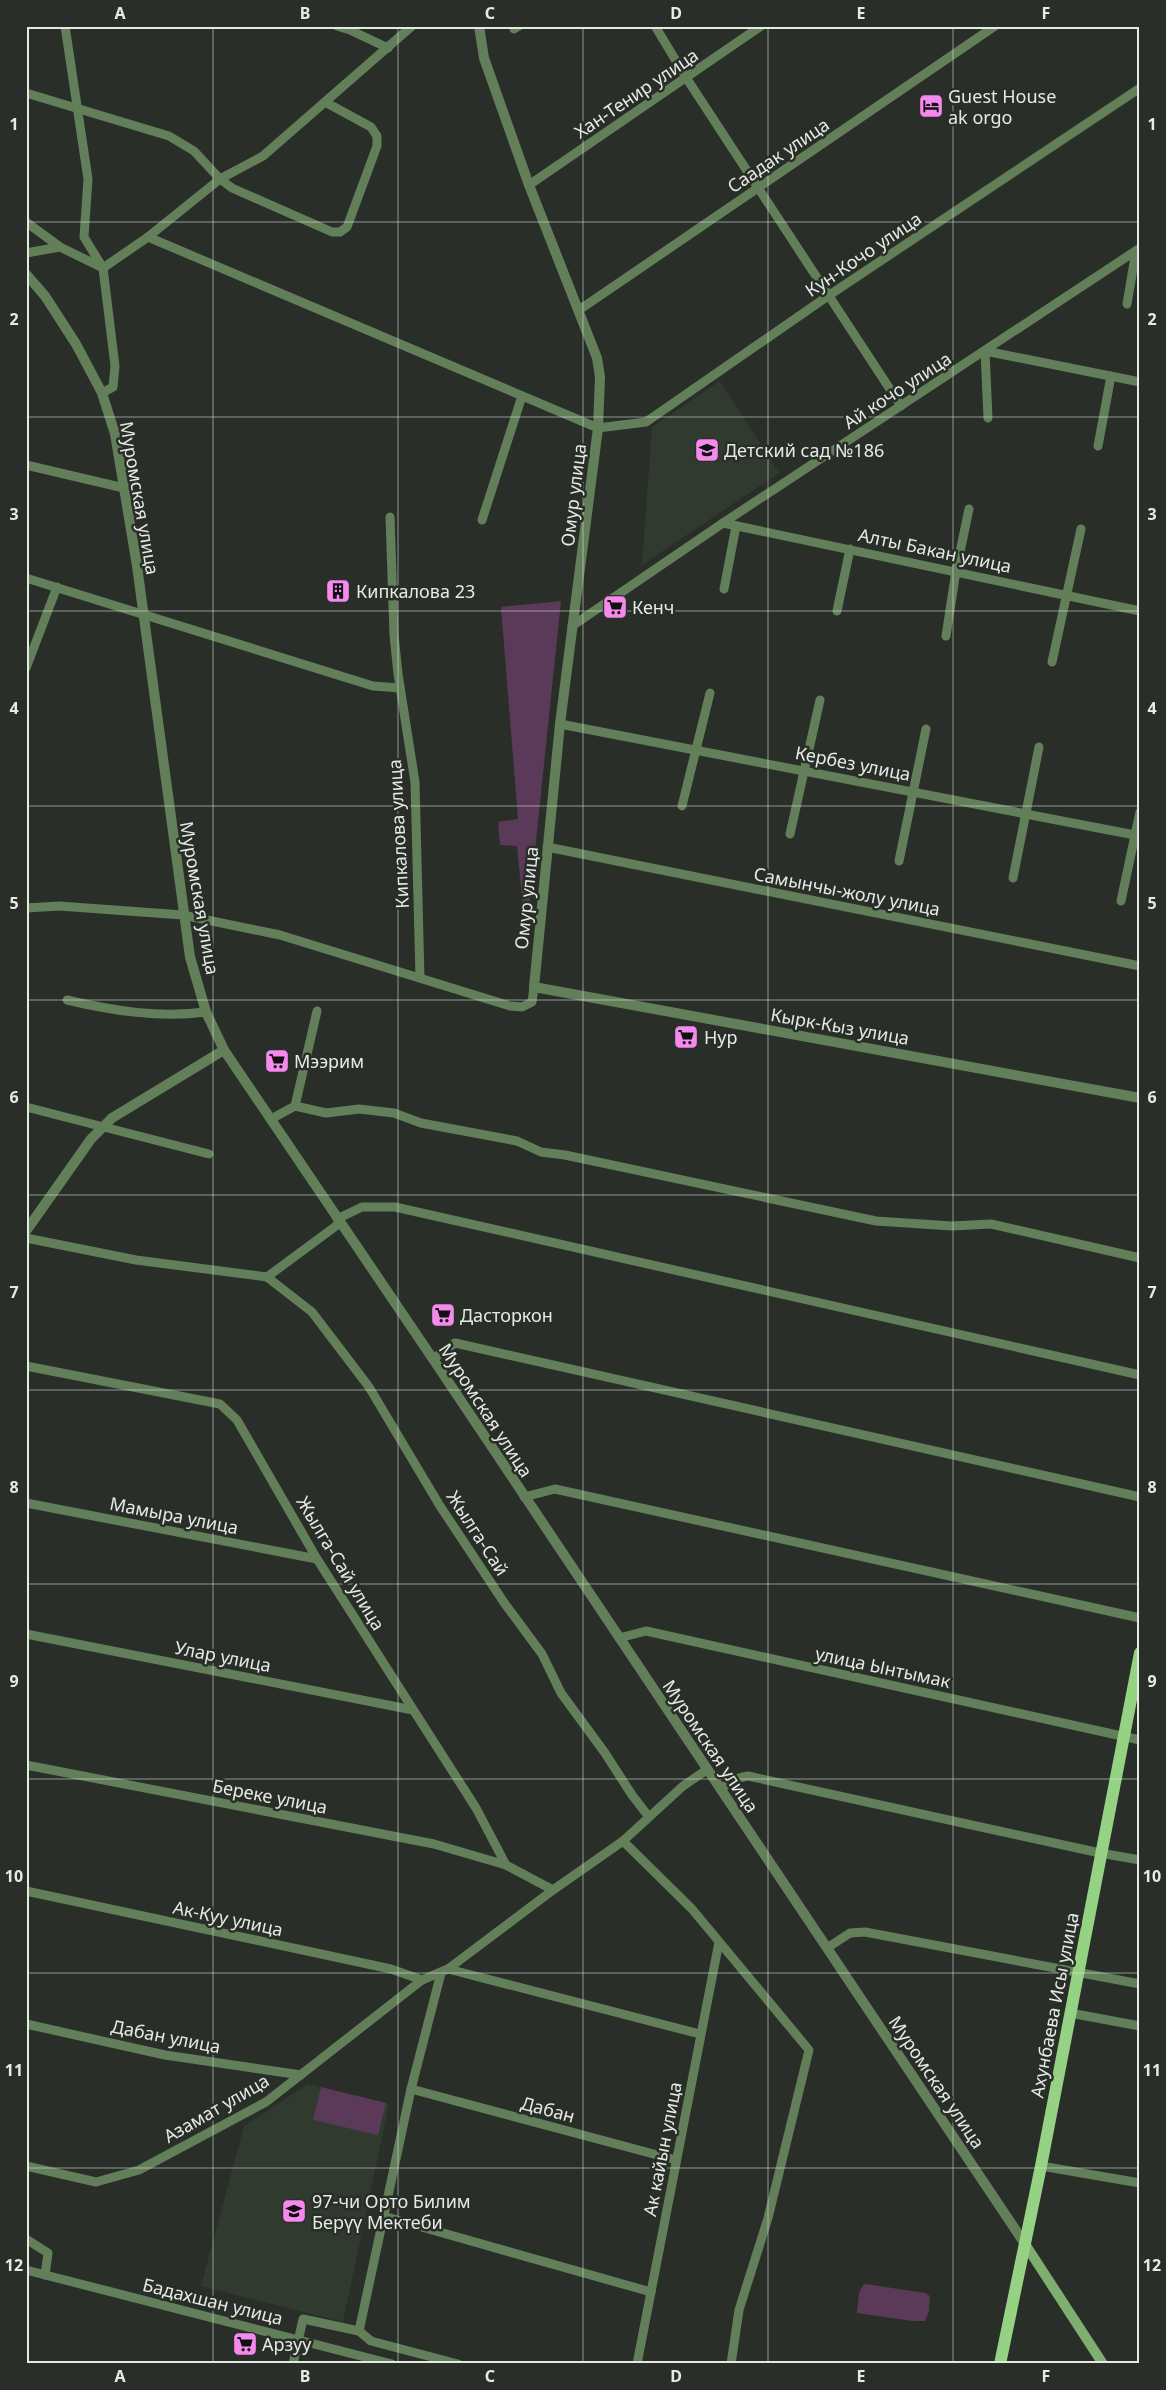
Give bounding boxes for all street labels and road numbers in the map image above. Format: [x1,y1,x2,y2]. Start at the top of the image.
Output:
street label: Хан-Тенир улица [569,43,703,143]
street label: Саадак улица [722,112,834,198]
street label: Кун-Кочо улица [800,206,926,302]
street label: Ай кочо улица [838,346,956,434]
street label: Муромская улица [115,420,165,576]
street label: Омур улица [555,442,591,548]
street label: Алты Бакан улица [856,522,1014,578]
street label: Кербез улица [793,740,913,786]
street label: Кипкалова улица [382,759,414,909]
street label: Муромская улица [175,820,225,976]
street label: Омур улица [509,845,543,951]
street label: Самынчы-жолу улица [752,861,942,921]
street label: Кырк-Кыз улица [769,1002,911,1050]
street label: Муромская улица [434,1338,538,1482]
street label: Жылга-Сай [442,1486,514,1580]
street label: Мамыра улица [108,1491,240,1539]
street label: Жылга-Сай улица [291,1491,391,1635]
street label: Улар улица [173,1635,273,1677]
street label: улица Ынтымак [813,1641,953,1693]
street label: Муромская улица [658,1675,764,1817]
street label: Береке улица [210,1773,330,1819]
street label: Ак-Куу улица [171,1895,285,1941]
street label: Ахунбаева Исы улица [1024,1910,1084,2100]
street label: Муромская улица [884,2011,990,2153]
street label: Дабан улица [109,2014,223,2058]
street label: Азамат улица [159,2068,273,2148]
street label: Ак кайын улица [637,2080,687,2218]
street label: Дабан [518,2090,578,2128]
street label: Бадахшан улица [140,2272,286,2330]

